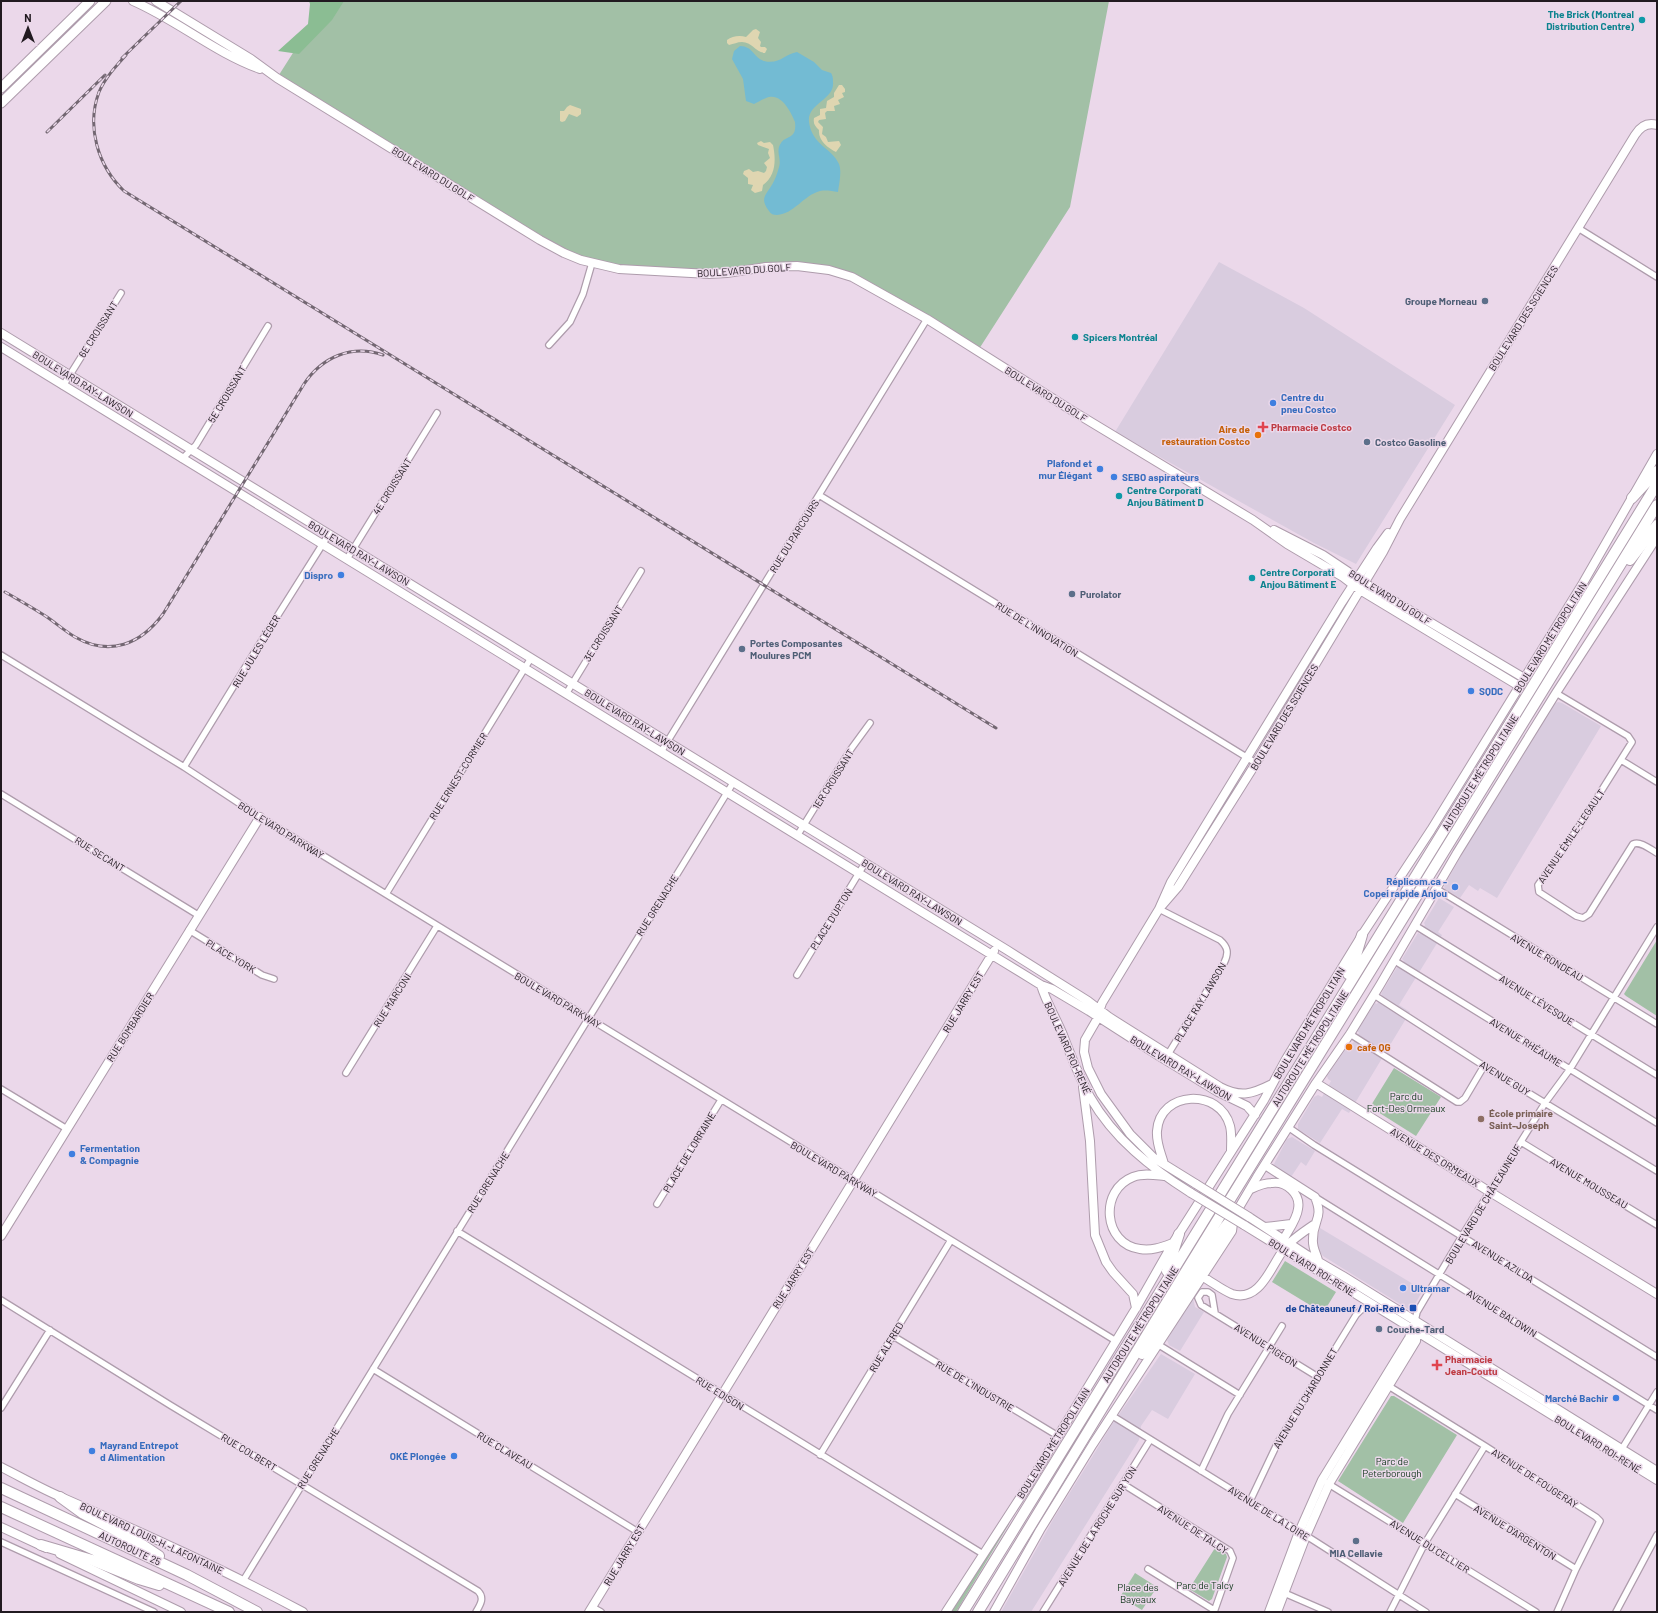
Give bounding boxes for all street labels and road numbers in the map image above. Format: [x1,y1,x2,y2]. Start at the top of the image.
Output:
street label: BOULEVARD DU GOLF [390,144,477,204]
street label: BOULEVARD DU GOLF [696,261,792,279]
street label: BOULEVARD DES SCIENCES [1486,263,1560,373]
street label: 6E CROISSANT [76,298,120,359]
street label: BOULEVARD RAY-LAWSON [31,348,135,420]
street label: 5E CROISSANT [205,363,249,425]
street label: BOULEVARD DU GOLF [1003,364,1090,424]
street label: 4E CROISSANT [370,455,414,517]
street label: RUE DU PARCOURS [767,497,821,575]
street label: BOULEVARD RAY-LAWSON [306,518,412,588]
street label: BOULEVARD DU GOLF [1347,567,1434,627]
street label: BOULEVARD MÉTROPOLITAIN [1511,579,1589,695]
street label: RUE DE L'INNOVATION [993,599,1081,659]
street label: 3E CROISSANT [581,602,625,663]
street label: RUE JULES LÉGER [230,613,282,689]
street label: BOULEVARD DES SCIENCES [1248,662,1321,772]
street label: BOULEVARD RAY-LAWSON [583,686,687,758]
street label: AUTOROUTE MÉTROPOLITAINE [1439,712,1521,832]
street label: RUE ERNEST-CORMIER [426,730,490,822]
street label: 1ER CROISSANT [810,746,856,811]
street label: AVENUE ÉMILE-LEGAULT [1535,786,1607,885]
street label: BOULEVARD PARKWAY [236,799,326,861]
street label: RUE SECANT [73,834,128,874]
street label: BOULEVARD RAY-LAWSON [860,856,964,928]
street label: RUE GRENACHE [633,872,681,938]
street label: PLACE D'UPTON [807,886,855,952]
street label: AVENUE RONDEAU [1509,931,1585,983]
street label: PLACE YORK [204,936,258,976]
street label: PLACE RAY LAWSON [1171,960,1229,1044]
street label: BOULEVARD MÉTROPOLITAIN [1271,965,1347,1081]
street label: BOULEVARD PARKWAY [512,969,604,1031]
street label: RUE JARRY EST [940,969,986,1035]
street label: RUE MARCONI [371,971,413,1029]
street label: AVENUE LÉVESQUE [1497,972,1577,1028]
street label: AUTOROUTE MÉTROPOLITAINE [1269,988,1351,1108]
street label: RUE BOMBARDIER [104,990,156,1064]
street label: BOULEVARD ROI-RENÉ [1042,1000,1094,1096]
street label: AVENUE RHÉAUME [1488,1015,1564,1069]
street label: BOULEVARD RAY-LAWSON [1128,1033,1234,1103]
street label: AVENUE GUY [1478,1058,1533,1098]
street label: PLACE DE LORRAINE [660,1109,718,1195]
street label: AVENUE DES ORMEAUX [1388,1125,1482,1189]
street label: BOULEVARD PARKWAY [788,1138,880,1200]
street label: BOULEVARD DE CHÂTEAUNEUF [1442,1142,1524,1266]
street label: RUE GRENACHE [464,1149,512,1215]
street label: AVENUE MOUSSEAU [1548,1155,1630,1211]
street label: BOULEVARD ROI-RENÉ [1266,1235,1358,1299]
street label: AVENUE AZILDA [1470,1237,1536,1285]
street label: RUE JARRY EST [769,1245,817,1311]
street label: AUTOROUTE MÉTROPOLITAINE [1099,1264,1181,1384]
street label: AVENUE BALDWIN [1465,1287,1539,1339]
street label: RUE ALFRED [866,1320,906,1374]
street label: AVENUE PIGEON [1232,1321,1300,1369]
street label: AVENUE DU CHARDONNET [1270,1345,1340,1451]
street label: RUE DE L'INDUSTRIE [934,1358,1016,1414]
street label: RUE EDISON [694,1374,746,1412]
street label: BOULEVARD MÉTROPOLITAIN [1014,1385,1092,1501]
street label: BOULEVARD ROI-RENÉ [1552,1412,1644,1476]
street label: RUE GRENACHE [294,1425,342,1491]
street label: RUE CLAVEAU [475,1429,535,1471]
street label: RUE COLBERT [219,1431,279,1473]
street label: AVENUE DE FOUGERAY [1489,1446,1581,1511]
street label: AVENUE DE LA ROCHE SUR YON [1055,1464,1139,1588]
street label: AVENUE DE LA LOIRE [1226,1483,1312,1543]
street label: BOULEVARD LOUIS-H.-LAFONTAINE [78,1499,226,1577]
street label: AVENUE DE TALCY [1156,1502,1231,1556]
street label: AVENUE D'ARGENTON [1472,1502,1558,1562]
street label: AVENUE DU CELLIER [1388,1517,1472,1575]
street label: RUE JARRY EST [601,1522,647,1588]
street label: AUTOROUTE 25 [97,1528,163,1568]

